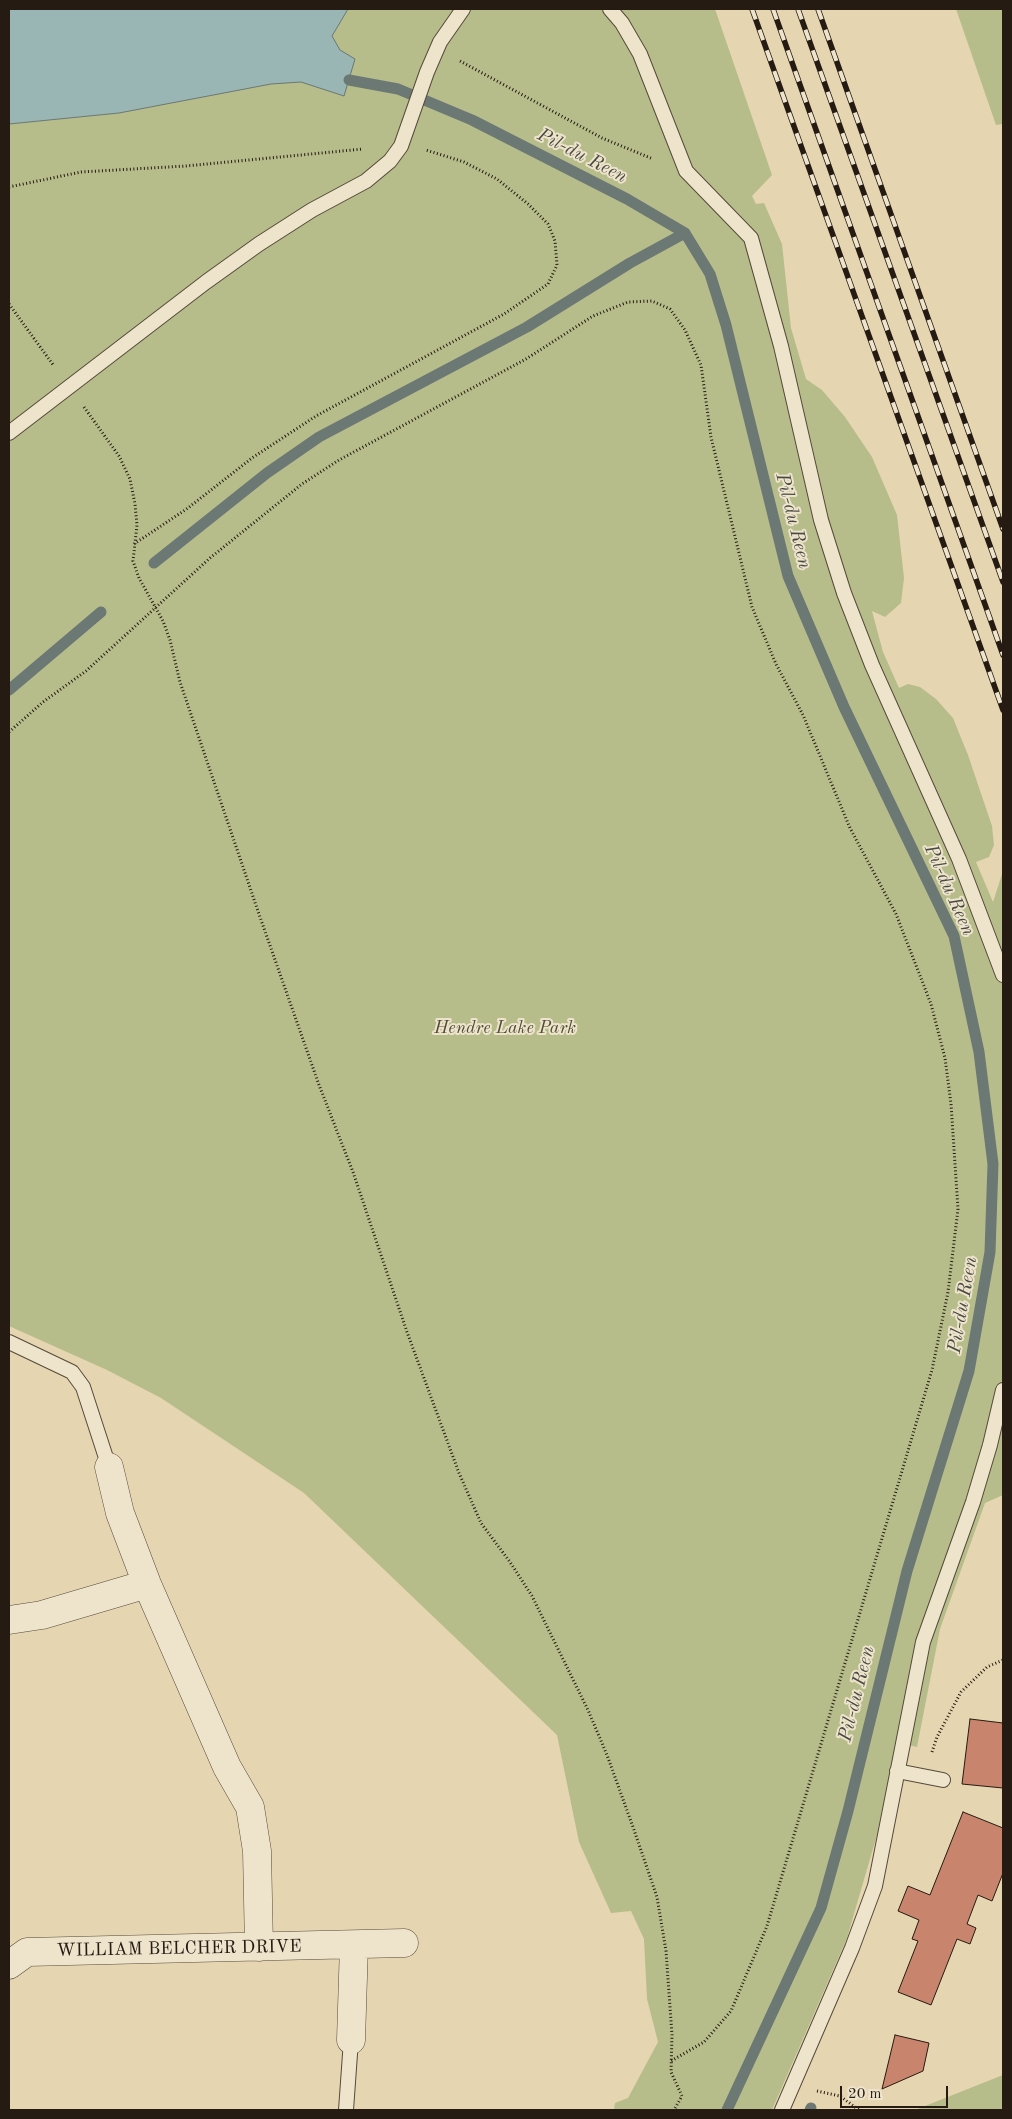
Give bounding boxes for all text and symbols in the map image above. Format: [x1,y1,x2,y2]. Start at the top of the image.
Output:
water label: Pil-du Reen [533,124,631,188]
water label: Pil-du Reen [770,471,816,571]
water label: Pil-du Reen [919,841,979,939]
park label: Hendre Lake Park [434,1017,576,1039]
water label: Pil-du Reen [943,1255,983,1355]
water label: Pil-du Reen [834,1644,880,1744]
street label: WILLIAM BELCHER DRIVE [56,1936,302,1962]
scale bar [842,2076,950,2108]
text: 20 m [848,2087,882,2102]

